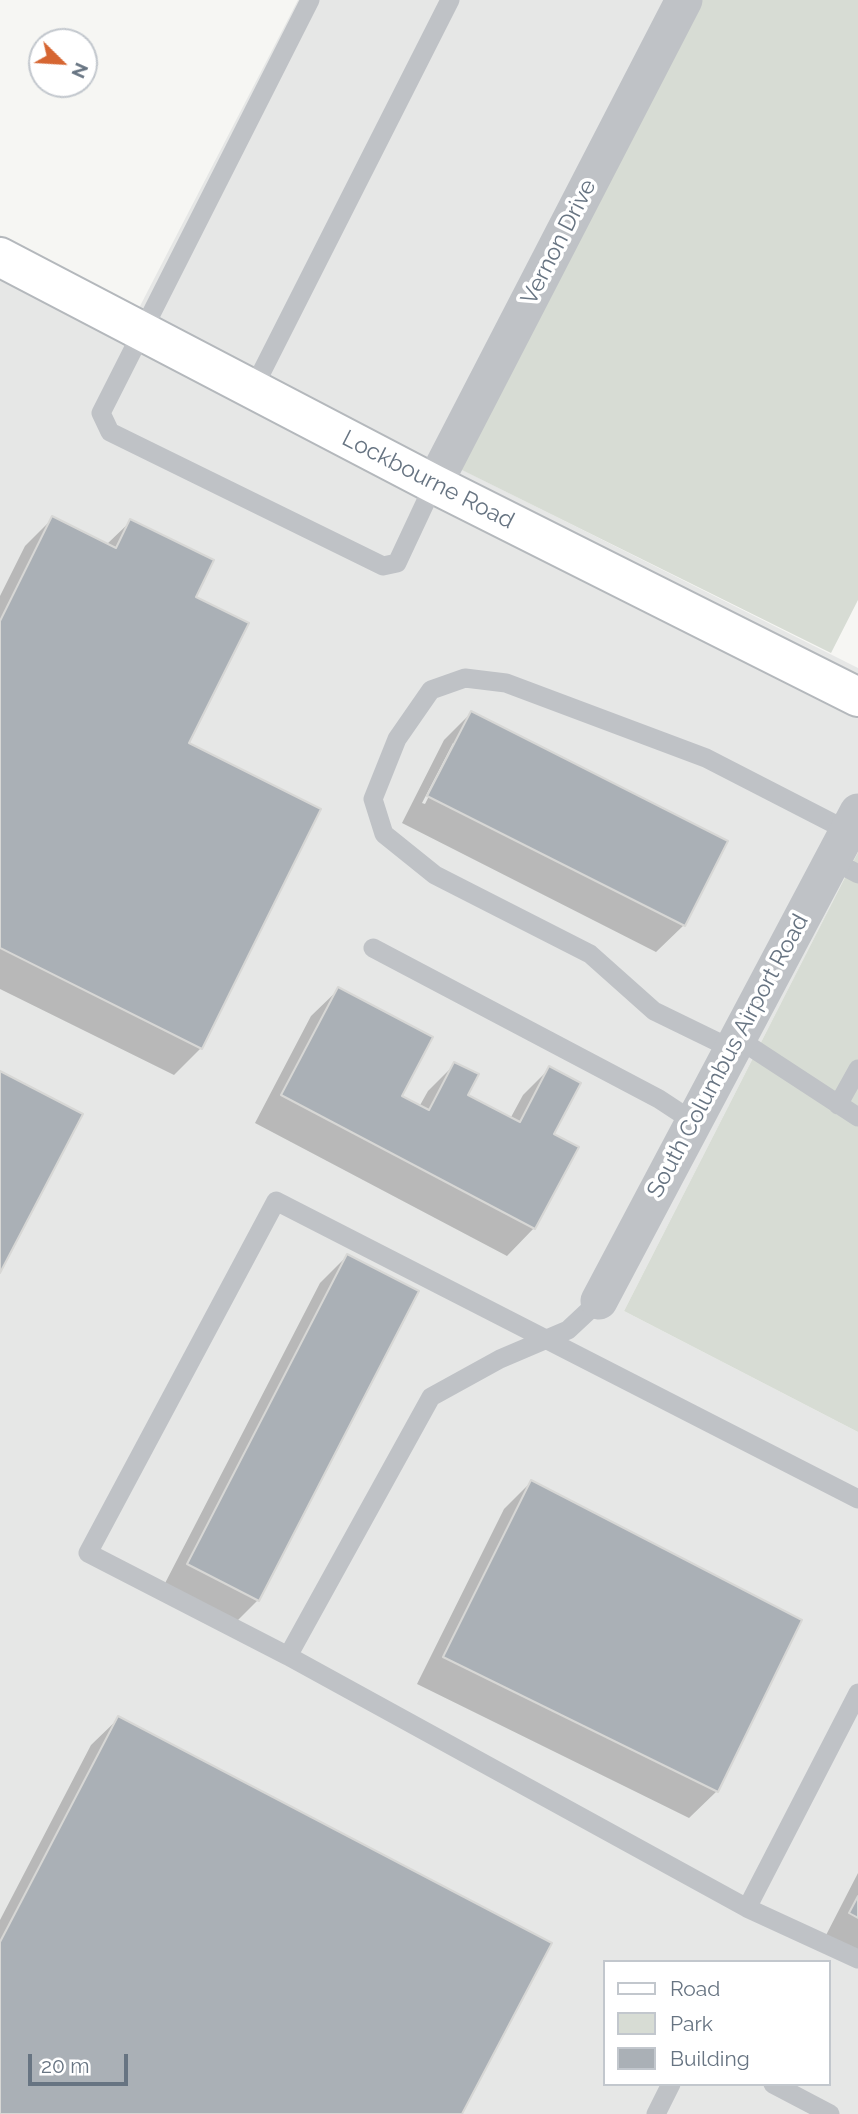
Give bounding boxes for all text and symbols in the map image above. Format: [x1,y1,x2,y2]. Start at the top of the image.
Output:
north arrow [28,28,98,98]
text: N [67,60,93,82]
street label: Vernon Drive [516,175,602,309]
street label: Lockbourne Road [337,425,519,535]
street label: South Columbus Airport Road [641,910,815,1202]
legend [602,1960,830,2086]
text: Road [670,1976,720,2001]
text: Park [670,2011,713,2036]
scale bar [32,2040,131,2084]
text: Building [670,2046,750,2071]
text: 20 m [41,2053,89,2078]

